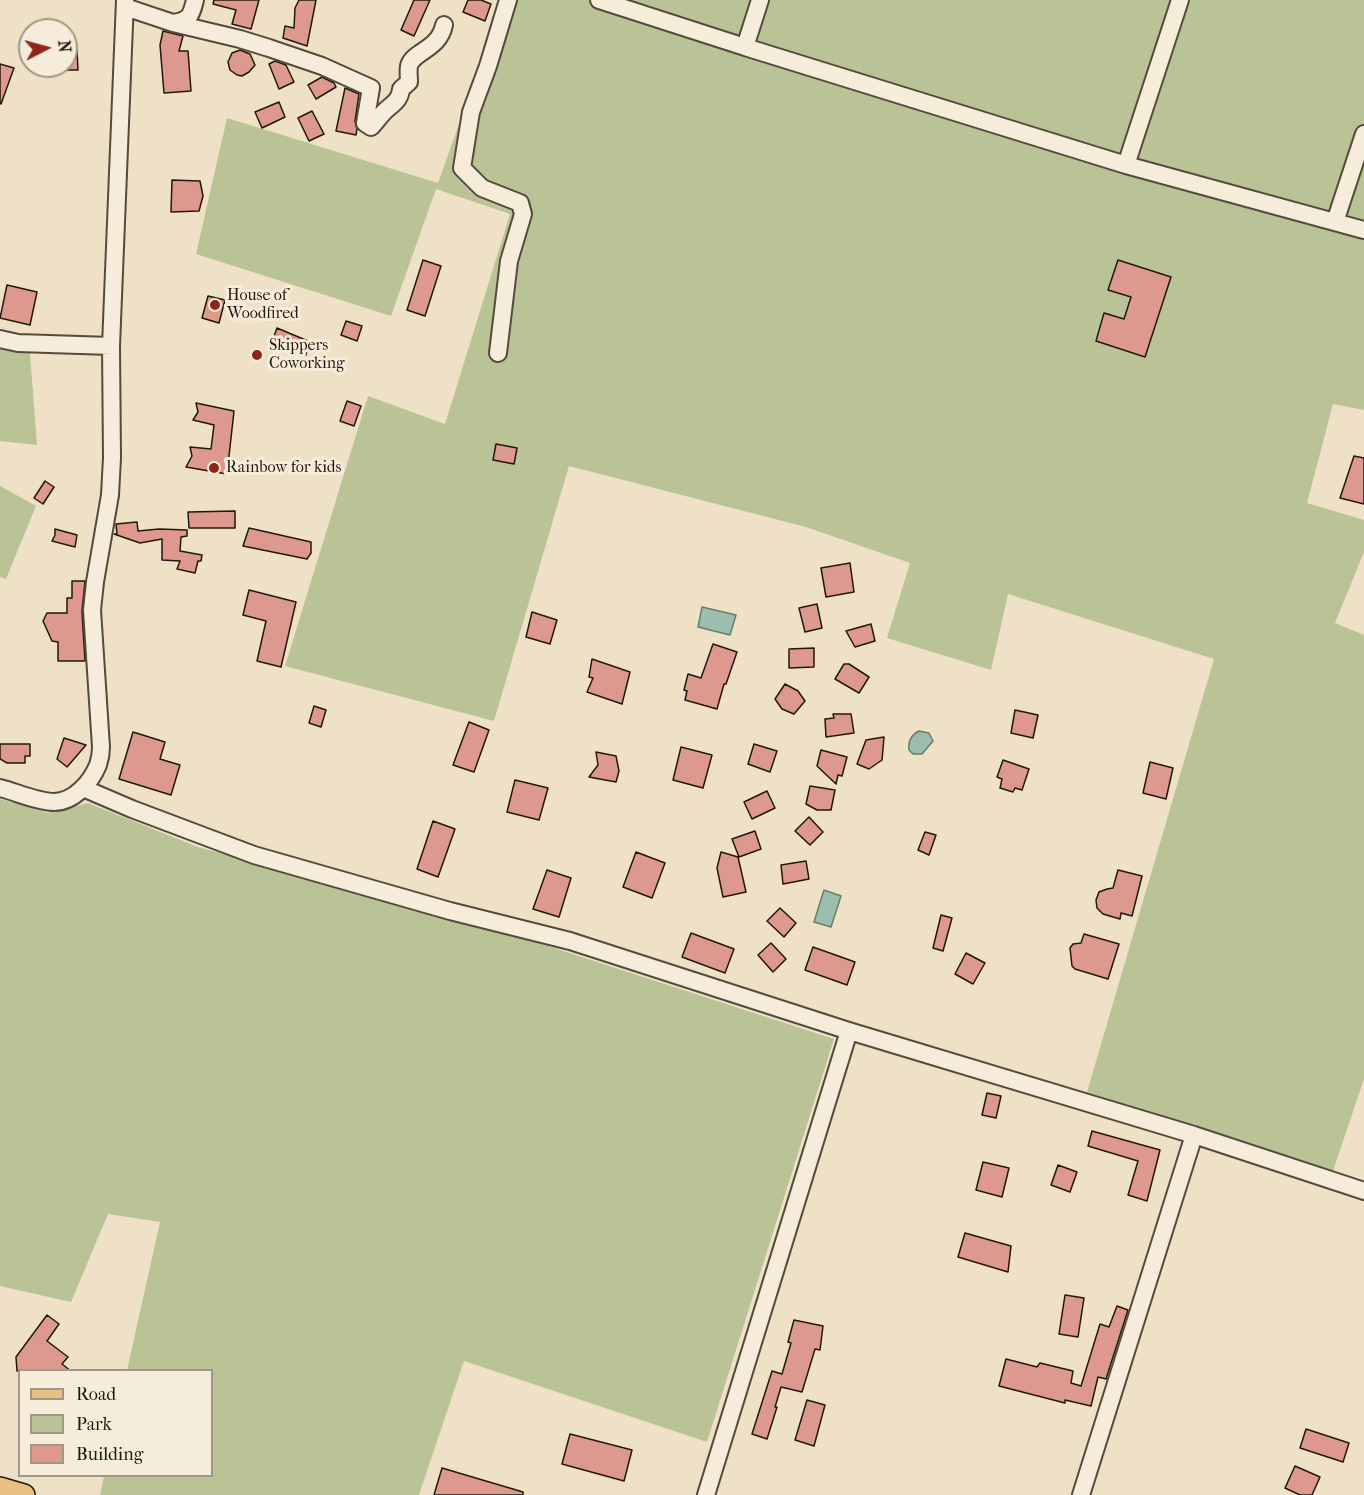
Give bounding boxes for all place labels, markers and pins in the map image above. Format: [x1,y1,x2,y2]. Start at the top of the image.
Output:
place label: House of Woodfired [227,286,299,324]
marker: House of Woodfired [208,298,222,312]
place label: Skippers Coworking [269,336,345,374]
marker: Skippers Coworking [250,348,264,362]
place label: Rainbow for kids [226,458,341,478]
marker: Rainbow for kids [207,461,221,475]

